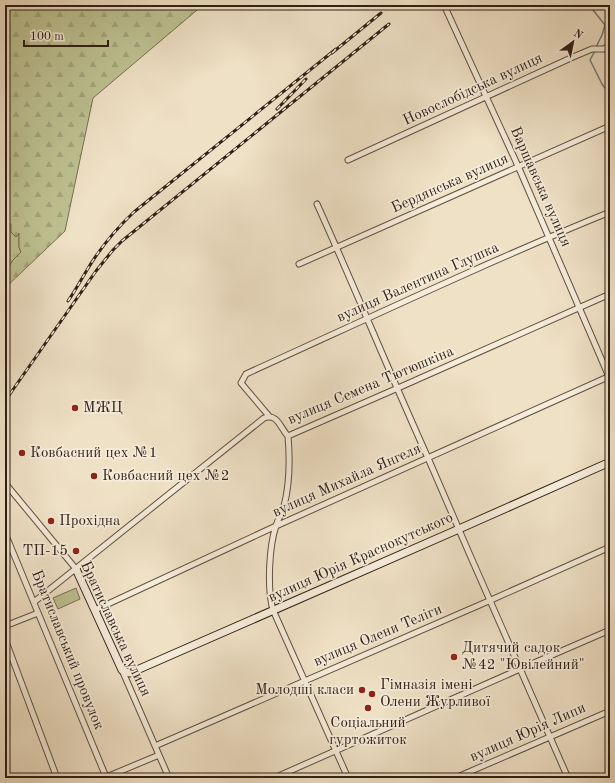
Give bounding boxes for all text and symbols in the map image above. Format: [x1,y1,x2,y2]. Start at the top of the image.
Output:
scale bar [24,22,108,48]
north arrow [553,22,593,62]
text: N [571,28,585,42]
text: 100 m [30,31,64,43]
street label: Новослобідська вулиця [401,51,545,129]
street label: Варшавська вулиця [507,125,573,249]
street label: Бердянська вулиця [389,151,511,216]
street label: вулиця Валентина Глушка [335,240,502,326]
street label: вулиця Семена Тютюшкіна [286,344,457,428]
place label: МЖЦ [83,401,123,416]
marker: МЖЦ [70,403,80,413]
street label: вулиця Михайла Янгеля [271,441,424,521]
place label: Ковбасний цех №1 [30,446,157,461]
marker: Ковбасний цех №1 [17,448,27,458]
place label: Ковбасний цех №2 [102,469,229,484]
marker: Ковбасний цех №2 [89,471,99,481]
street label: вулиця Юрія Краснокутського [266,510,456,606]
place label: Прохідна [59,514,121,529]
marker: Прохідна [46,516,56,526]
place label: ТП-15 [23,544,68,559]
marker: ТП-15 [71,546,81,556]
street label: Братиславська вулиця [77,559,153,699]
street label: Братиславський провулок [28,568,106,732]
street label: вулиця Олени Теліги [312,602,444,670]
place label: Дитячий садок №42 "Ювілейний" [462,641,585,673]
marker: Дитячий садок №42 "Ювілейний" [449,652,459,662]
place label: Гімназія імені Олени Журливої [380,678,491,710]
place label: Молодші класи [255,683,354,698]
marker: Молодші класи [357,685,367,695]
marker: Гімназія імені Олени Журливої [367,689,377,699]
street label: вулиця Юрія Липи [468,701,588,765]
marker: Соціальний гуртожиток [363,703,373,713]
place label: Соціальний гуртожиток [329,716,407,748]

